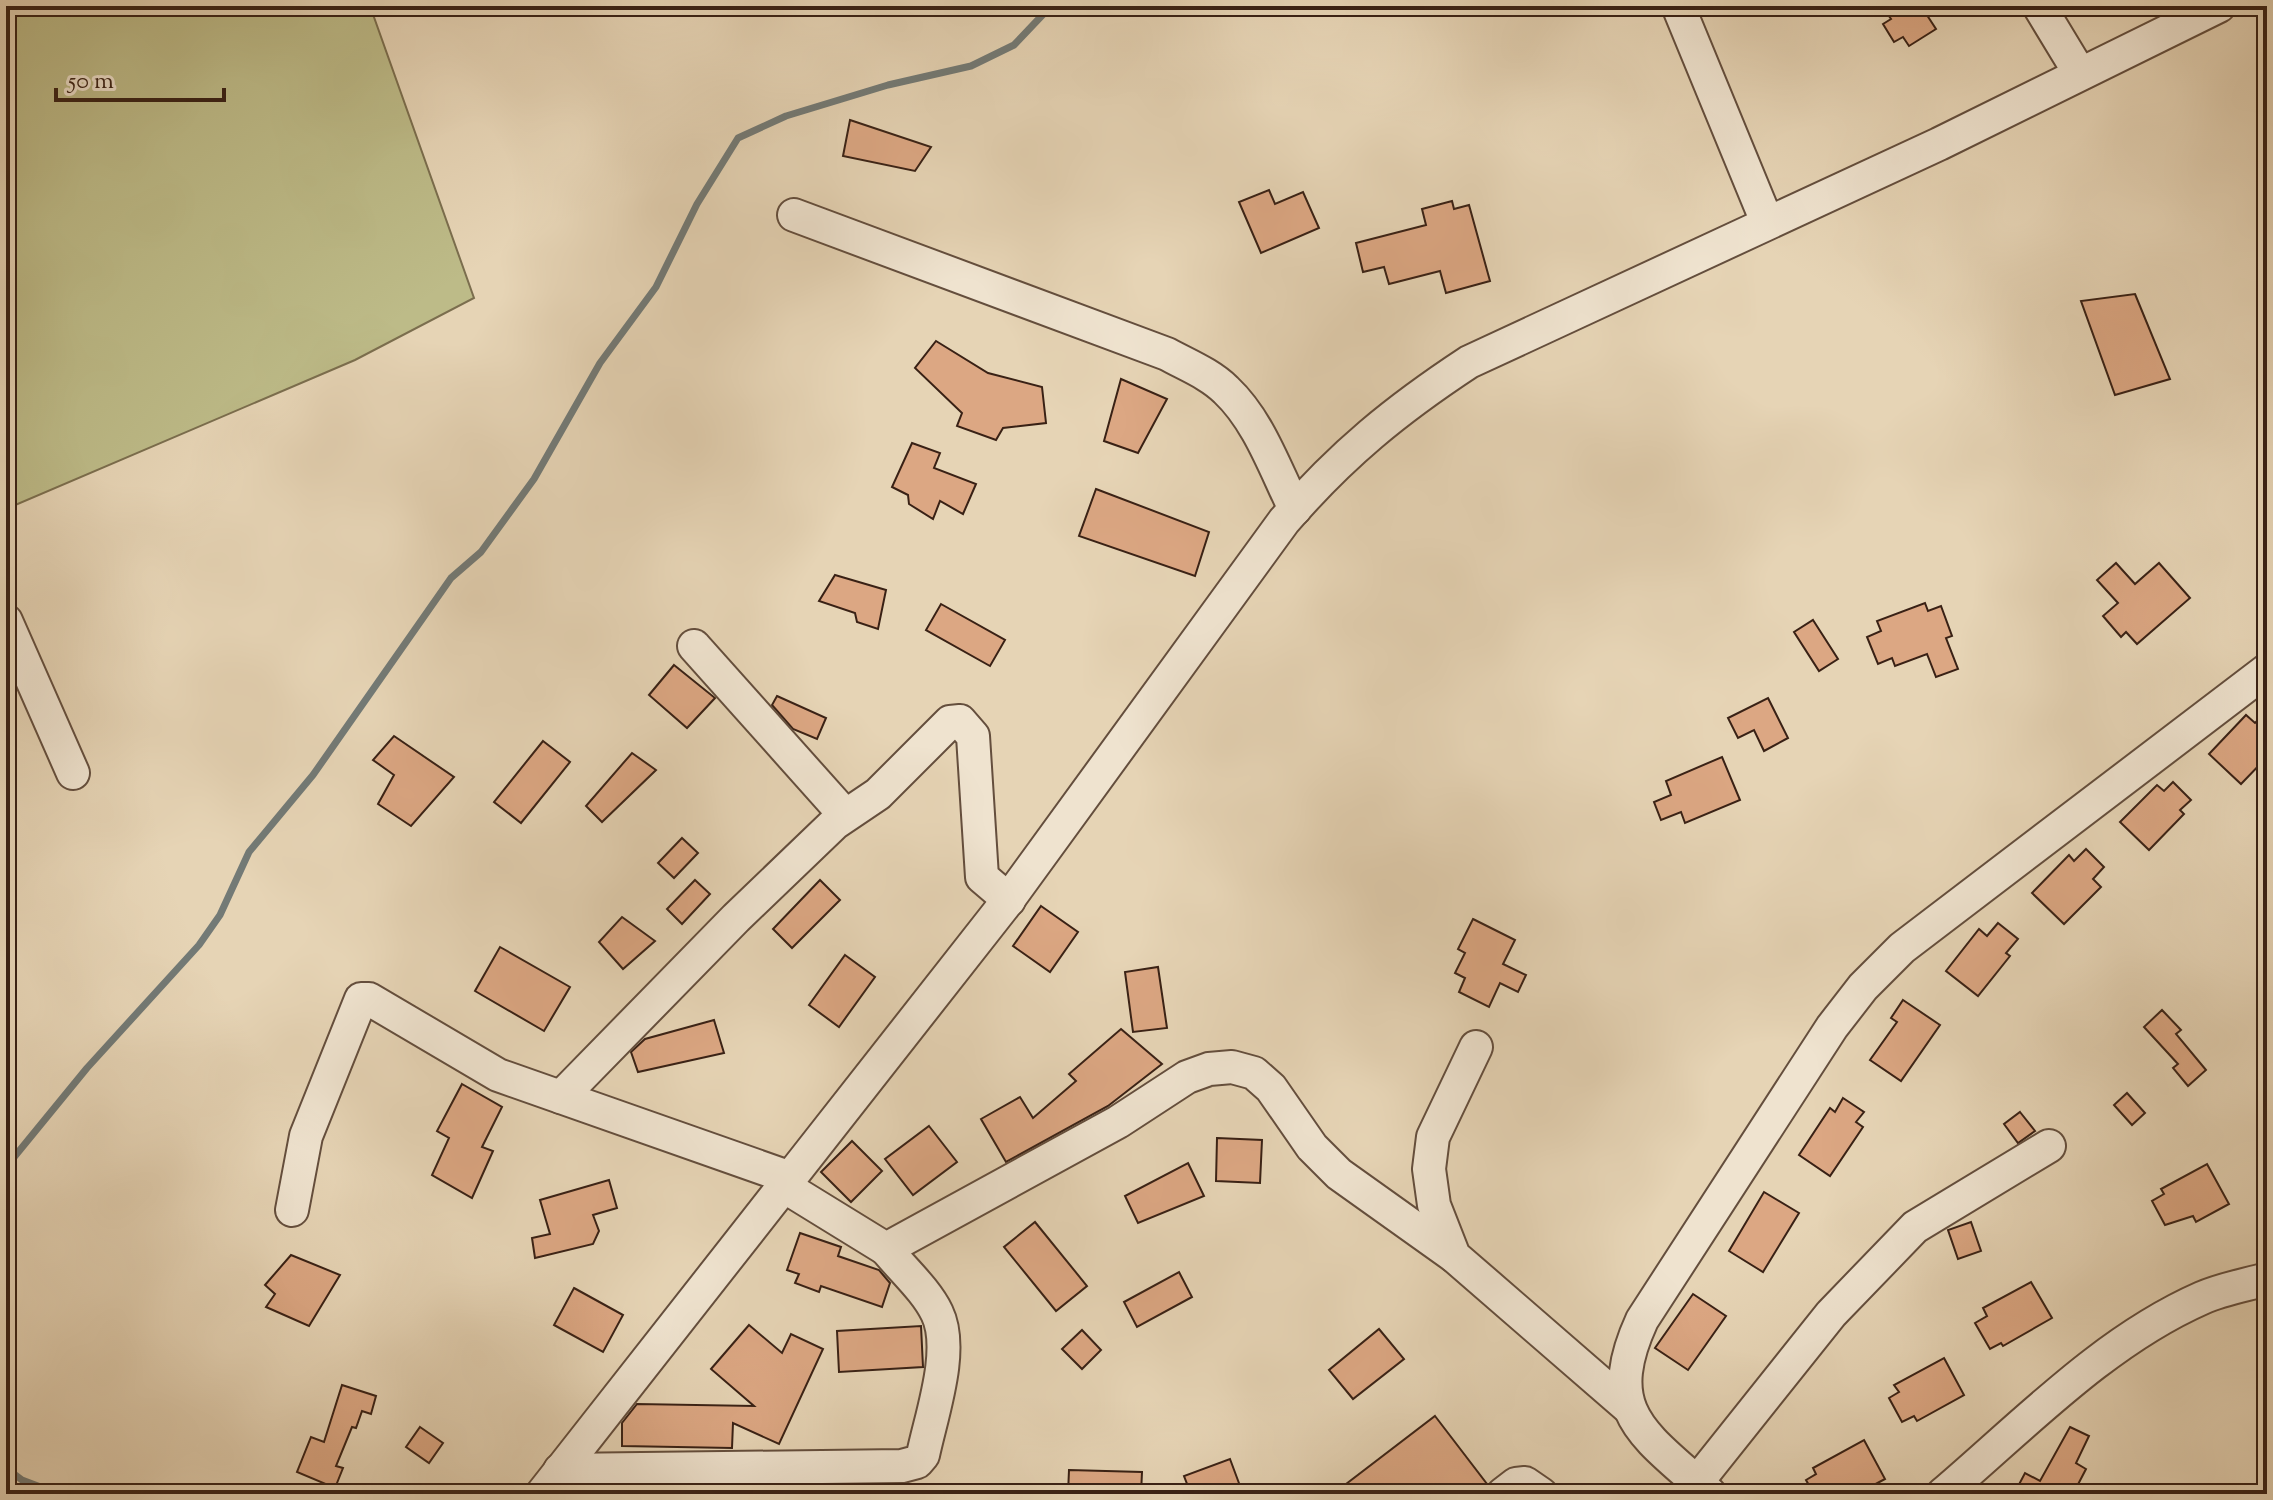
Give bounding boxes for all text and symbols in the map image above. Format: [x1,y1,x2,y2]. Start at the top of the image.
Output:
scale bar [56,52,224,102]
text: 50 m [66,65,114,99]

